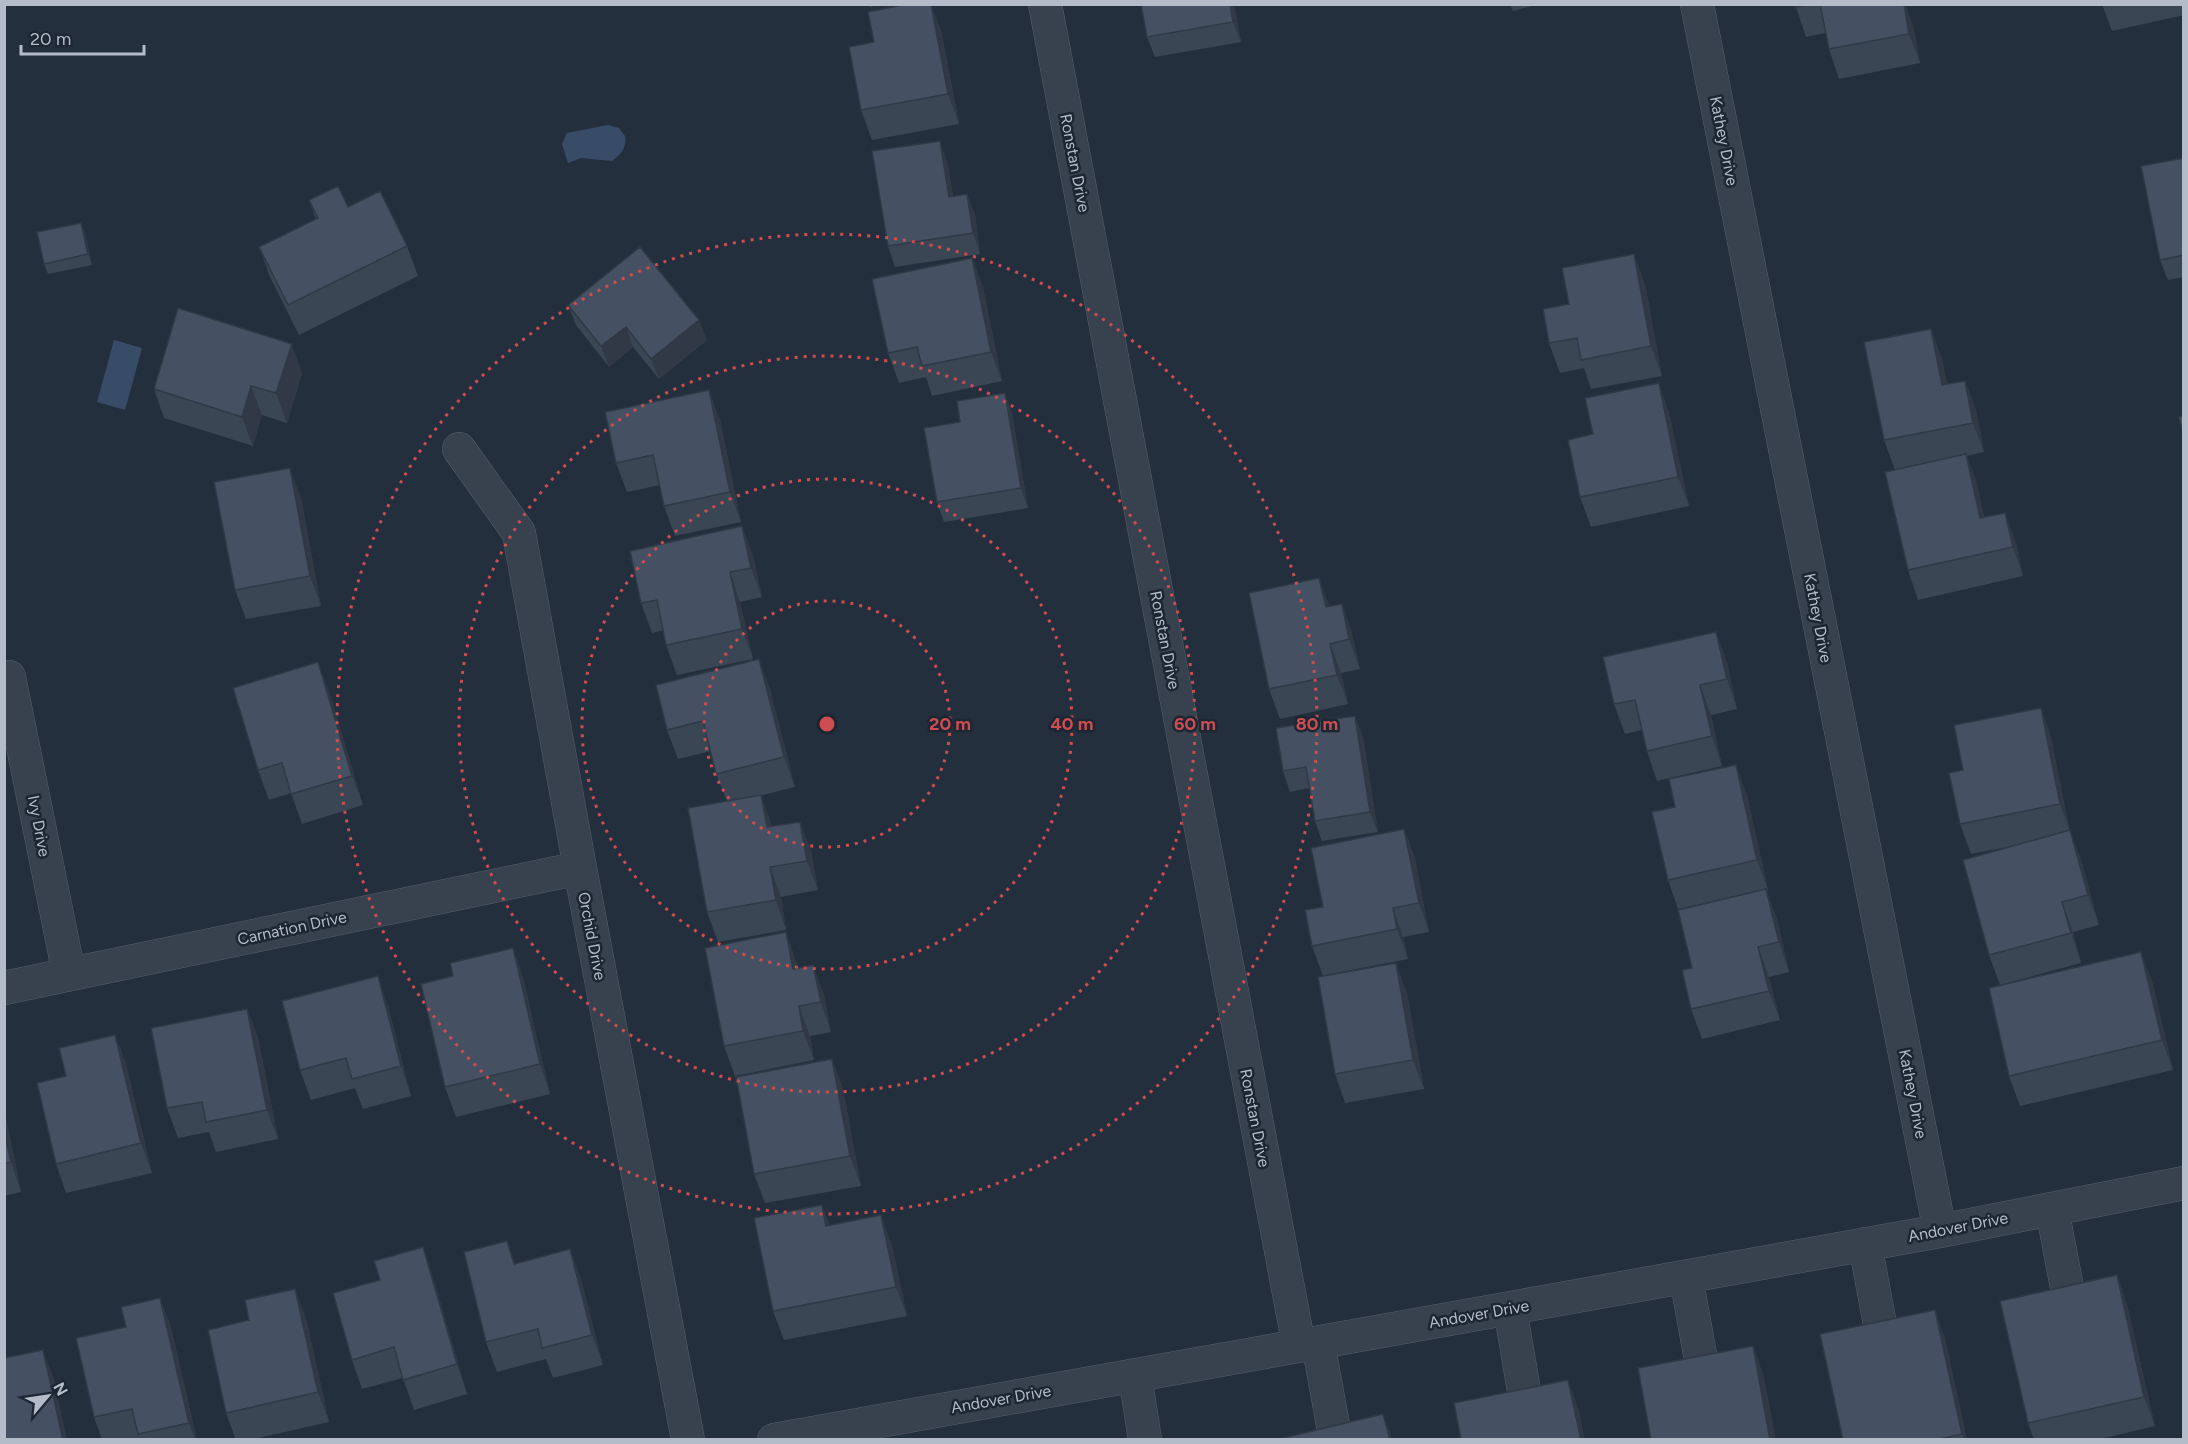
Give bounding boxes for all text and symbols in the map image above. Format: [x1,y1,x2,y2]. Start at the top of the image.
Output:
scale bar [21,18,144,56]
text: 20 m [30,28,71,50]
street label: Kathey Drive [1706,95,1742,188]
street label: Ronstan Drive [1056,112,1094,214]
street label: Kathey Drive [1800,572,1836,665]
street label: Ronstan Drive [1146,589,1184,691]
text: 20 m [929,713,971,735]
text: 40 m [1050,713,1094,735]
text: 60 m [1174,713,1216,735]
text: 80 m [1296,713,1338,735]
centre of rings [817,714,837,734]
street label: Ivy Drive [24,794,54,859]
street label: Orchid Drive [574,890,610,982]
street label: Carnation Drive [236,907,349,949]
street label: Kathey Drive [1895,1048,1931,1141]
street label: Ronstan Drive [1236,1067,1274,1169]
street label: Andover Drive [1906,1208,2010,1246]
street label: Andover Drive [1427,1296,1531,1332]
north arrow [18,1366,78,1426]
text: N [49,1379,72,1399]
street label: Andover Drive [949,1381,1053,1417]

